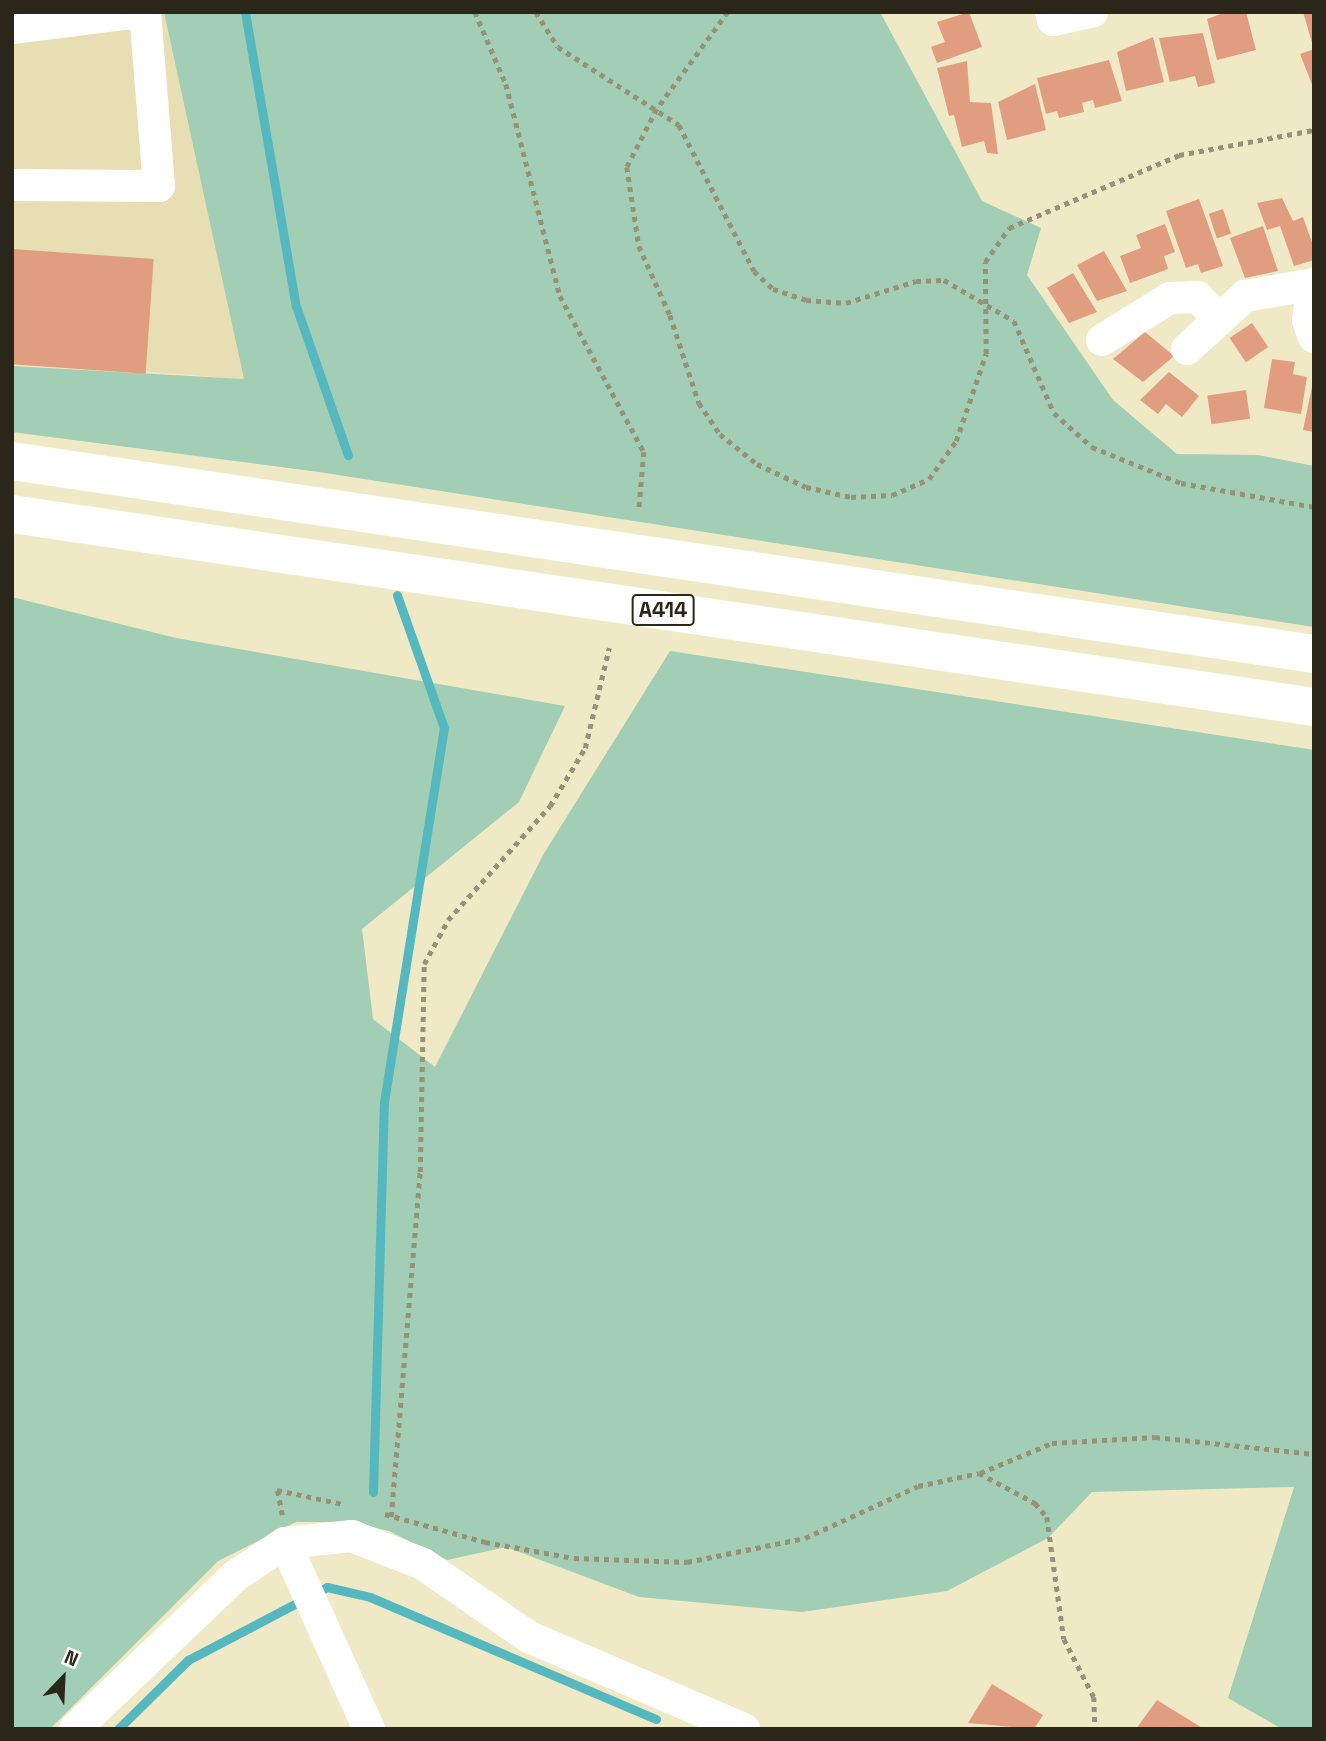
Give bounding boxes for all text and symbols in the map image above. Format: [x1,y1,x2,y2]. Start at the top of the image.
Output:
road number: A414 [632,592,694,628]
north arrow [28,1643,98,1713]
text: N [61,1644,82,1672]

